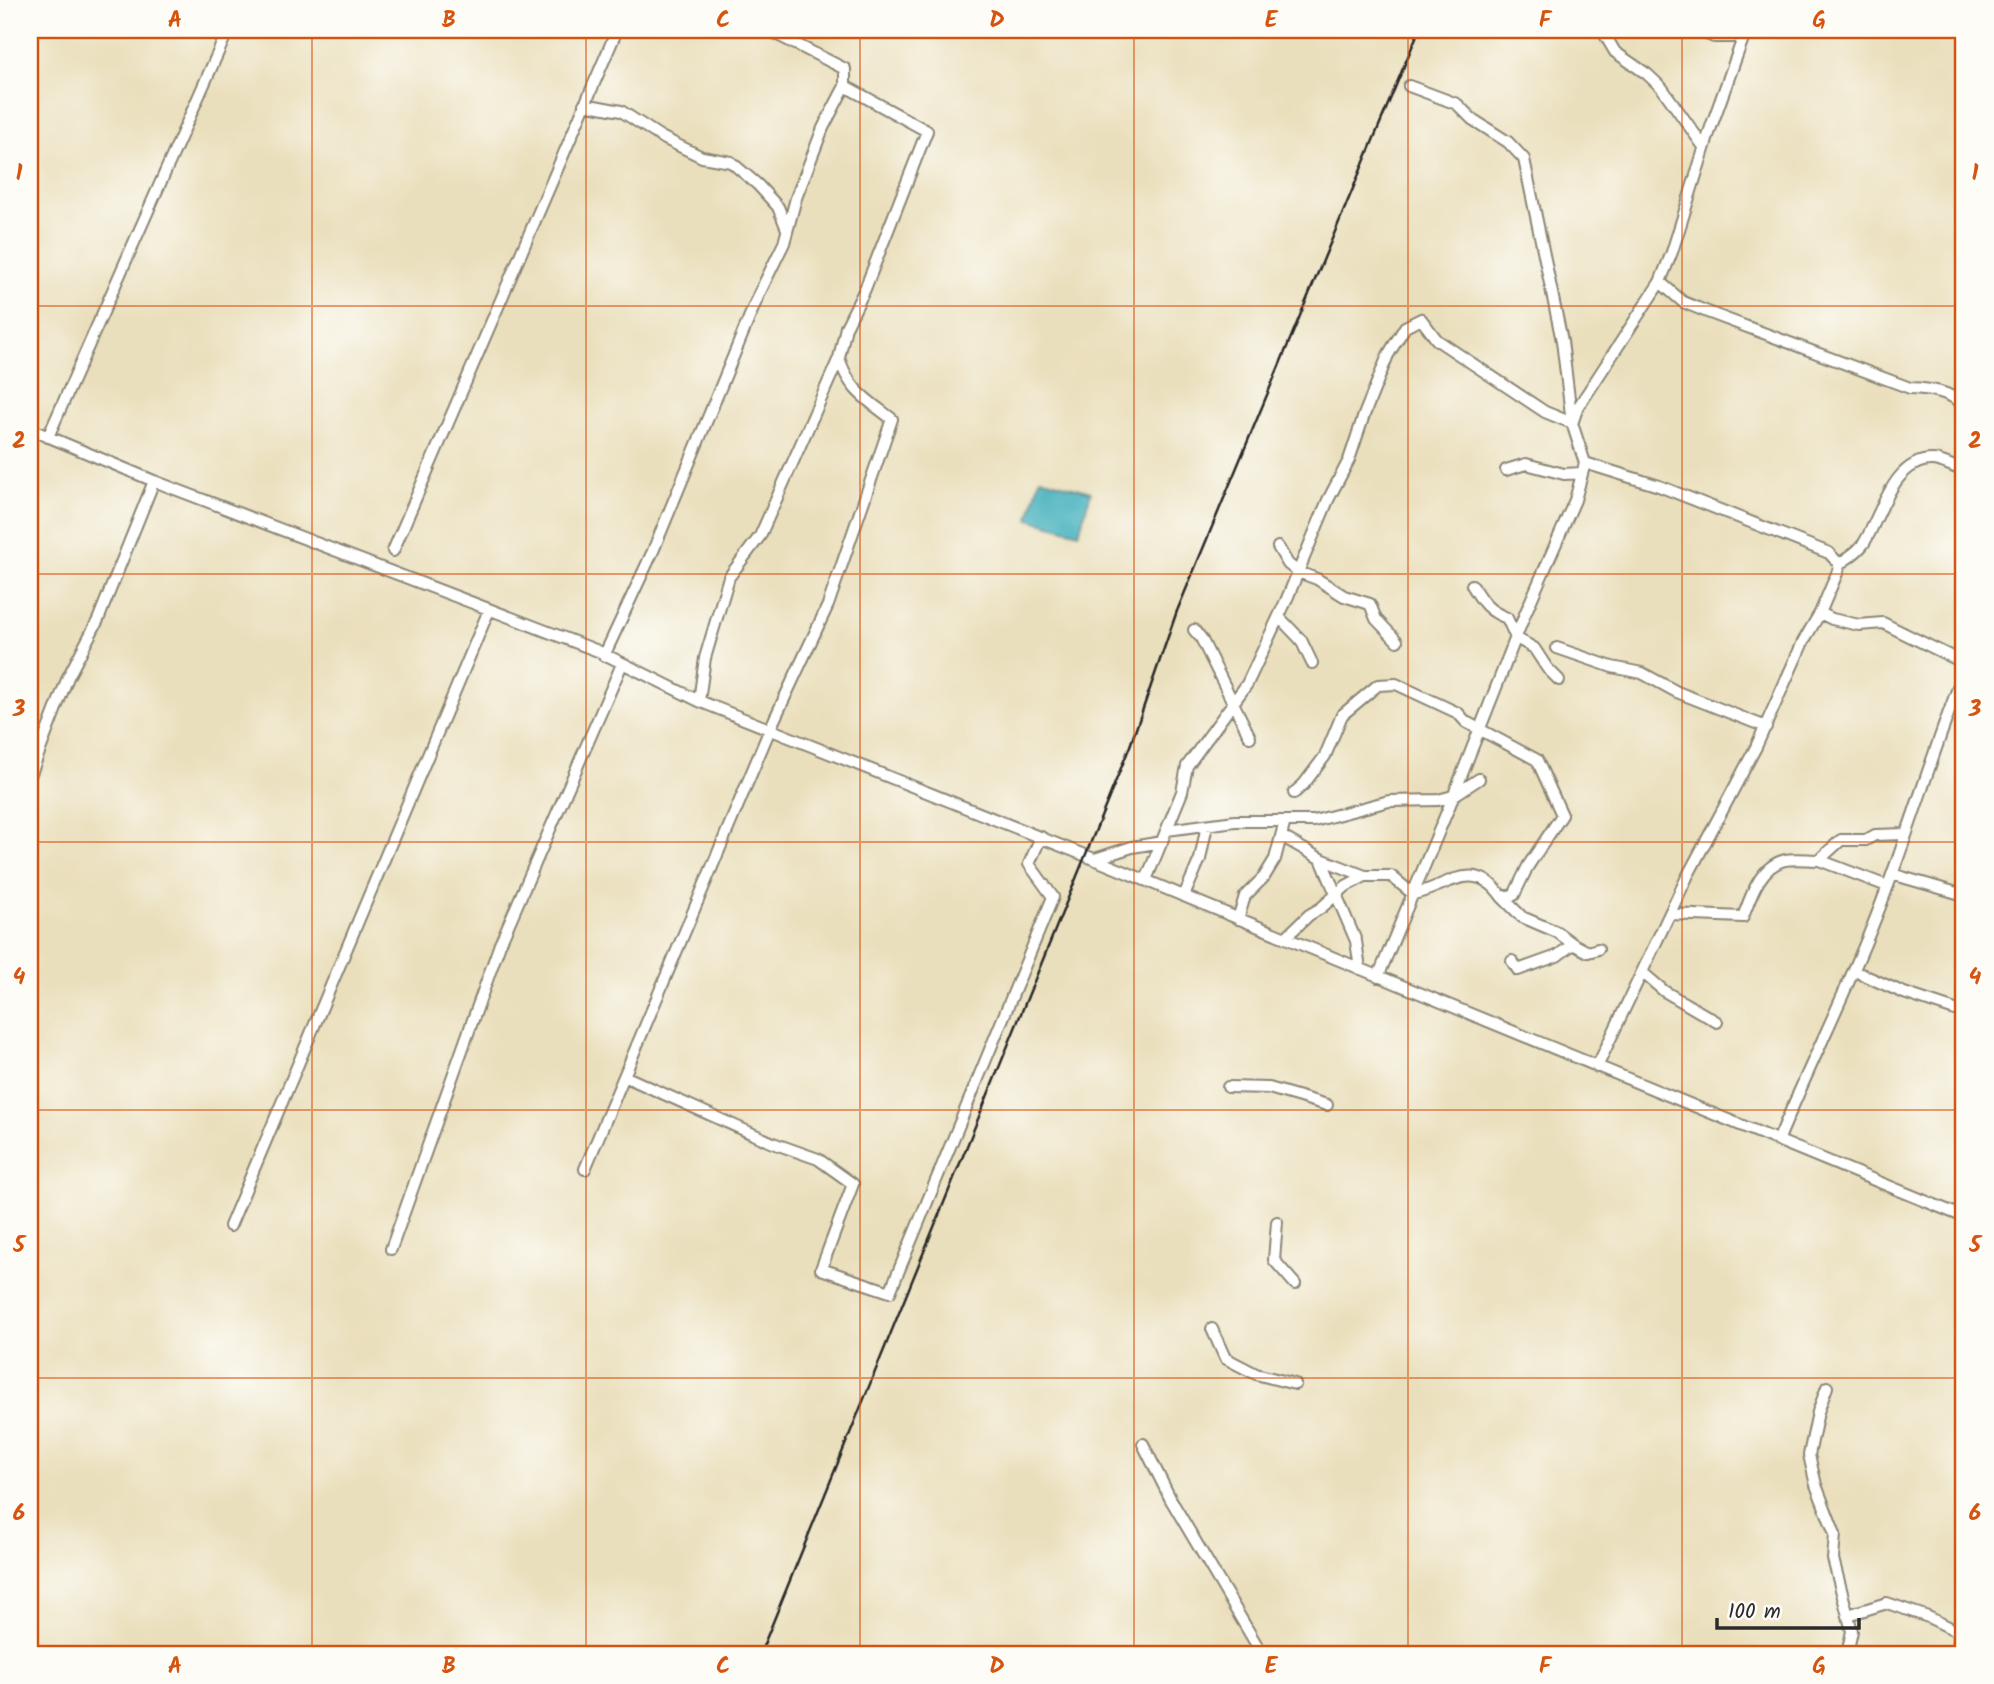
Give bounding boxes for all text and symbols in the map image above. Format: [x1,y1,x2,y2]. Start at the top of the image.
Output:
text: A [168,3,182,39]
text: B [442,3,456,39]
text: C [716,3,730,39]
text: D [989,3,1005,39]
text: E [1265,3,1279,39]
text: F [1539,3,1553,39]
text: G [1812,3,1826,39]
text: 1 [16,156,23,192]
text: 1 [1972,156,1979,192]
text: 2 [12,424,26,460]
text: 2 [1968,424,1982,460]
text: 3 [12,692,26,728]
text: 3 [1968,692,1982,728]
text: 4 [13,960,26,996]
text: 4 [1969,960,1982,996]
text: 5 [12,1228,27,1264]
text: 5 [1968,1228,1983,1264]
text: 6 [13,1496,25,1532]
text: 6 [1969,1496,1981,1532]
scale bar [1717,1586,1859,1630]
text: 100 m [1728,1596,1781,1629]
text: A [168,1649,182,1684]
text: B [442,1649,456,1684]
text: C [716,1649,730,1684]
text: D [989,1649,1005,1684]
text: E [1265,1649,1279,1684]
text: F [1539,1649,1553,1684]
text: G [1812,1649,1826,1684]

